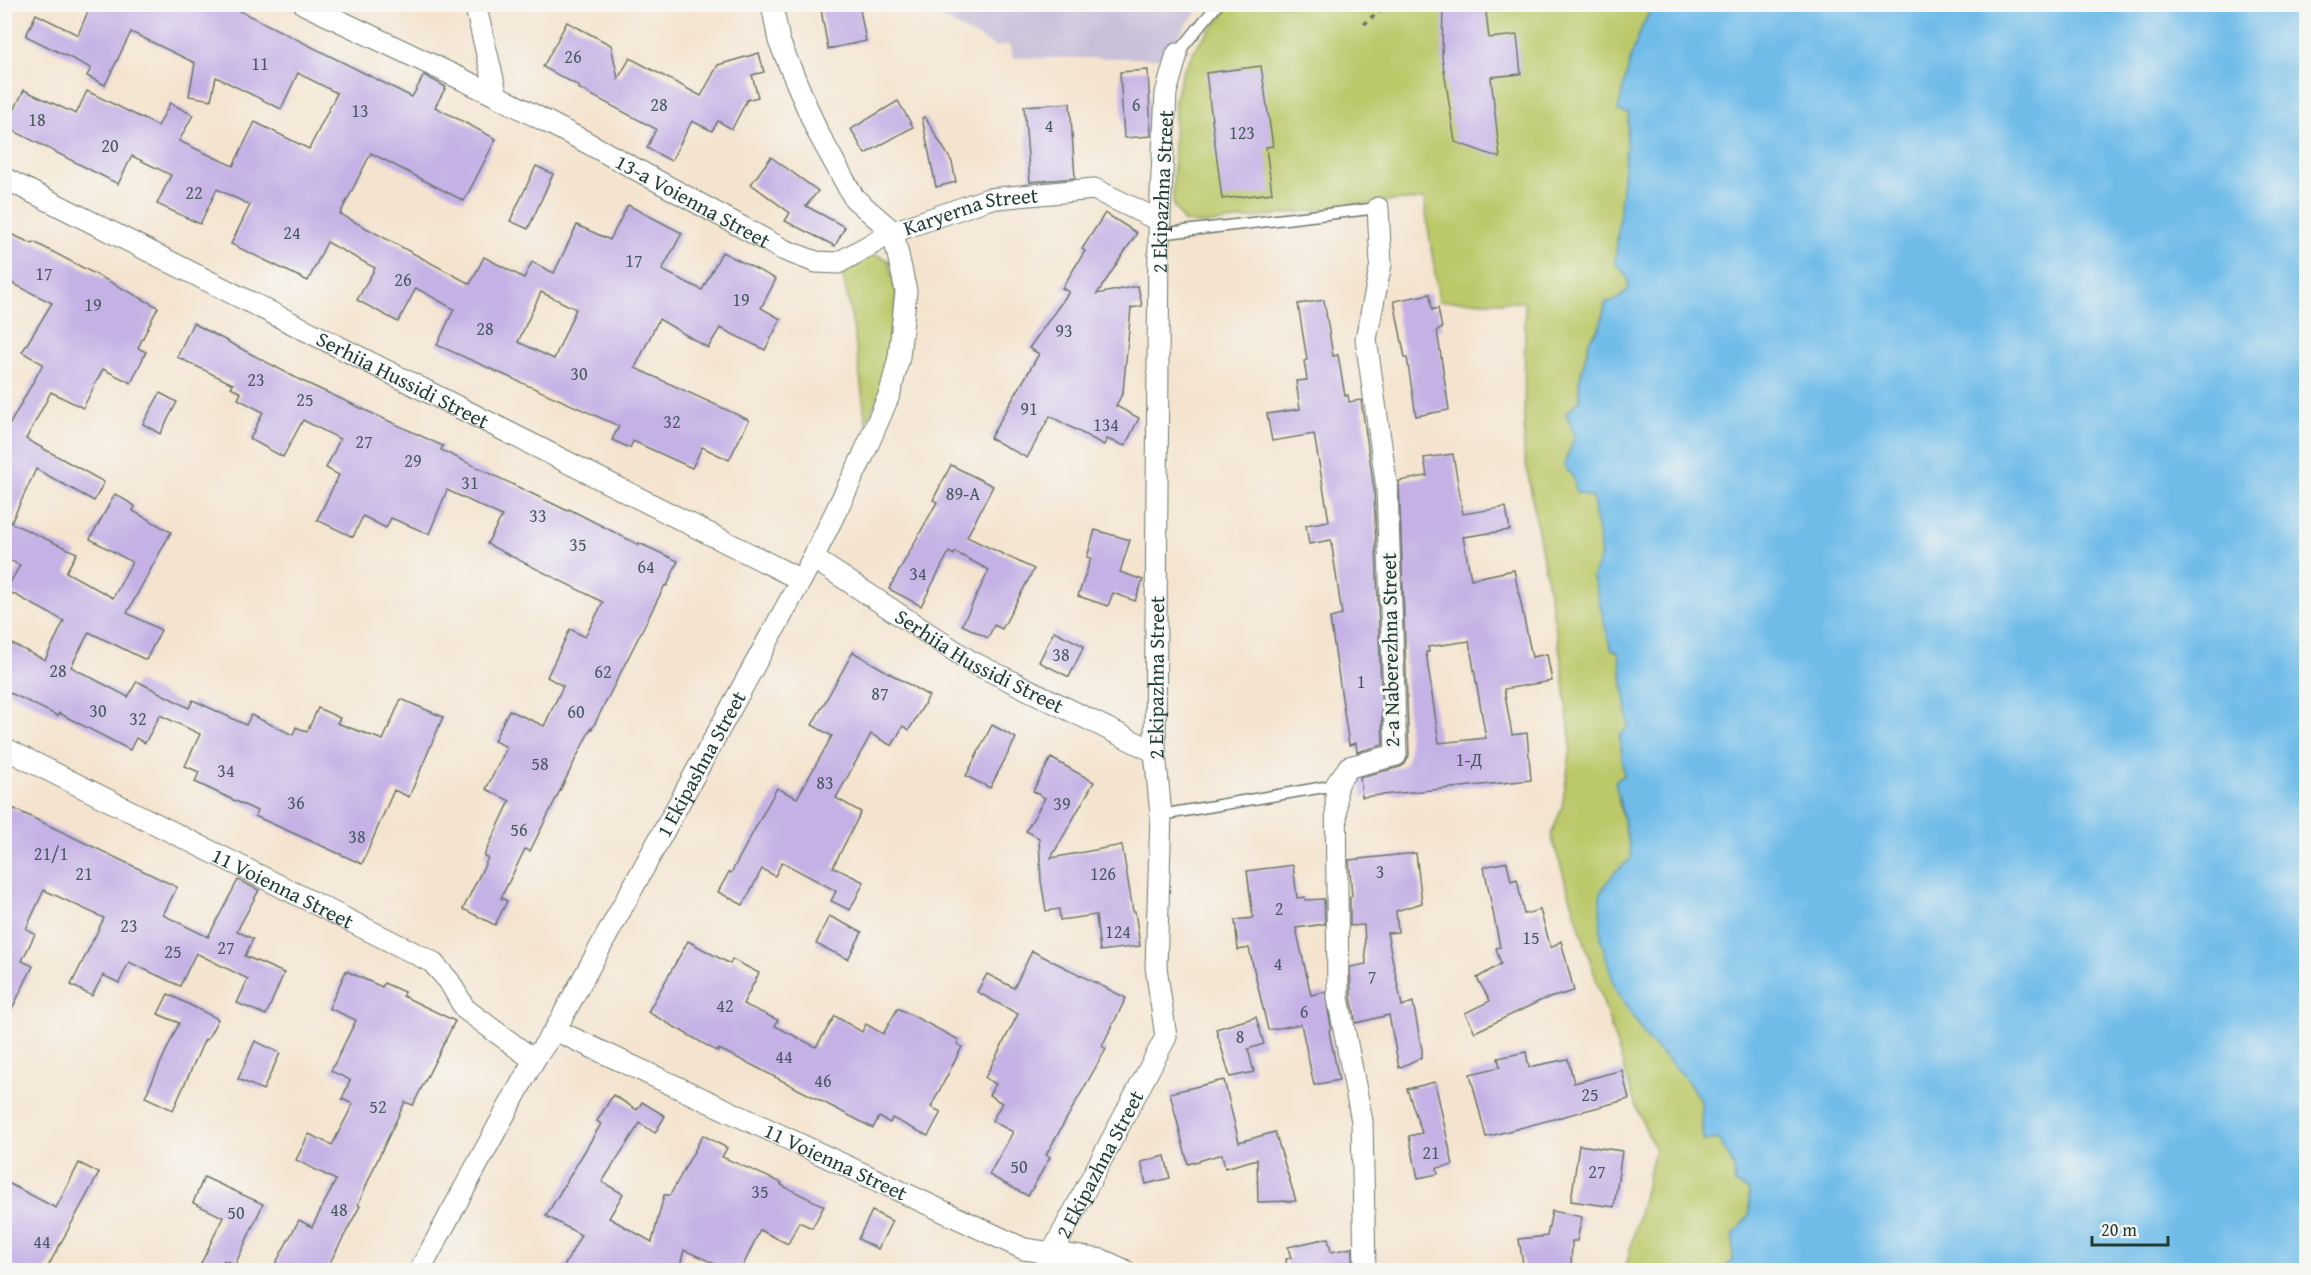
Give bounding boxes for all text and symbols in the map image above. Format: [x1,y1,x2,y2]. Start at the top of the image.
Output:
house number: 26 [564,43,582,70]
house number: 11 [251,50,269,77]
house number: 28 [650,91,668,118]
house number: 6 [1132,91,1140,118]
house number: 13 [351,97,369,124]
house number: 18 [28,106,46,133]
street label: 2 Ekipazhna Street [1143,108,1181,274]
house number: 4 [1045,112,1053,139]
house number: 123 [1229,119,1255,146]
house number: 20 [101,132,119,159]
street label: 13-a Voienna Street [610,146,777,256]
house number: 22 [185,179,203,206]
street label: Karyerna Street [899,179,1040,243]
house number: 24 [283,219,301,246]
house number: 17 [625,247,643,274]
house number: 17 [35,260,53,287]
house number: 26 [394,266,412,293]
house number: 19 [732,286,750,313]
house number: 19 [84,291,102,318]
house number: 28 [476,315,494,342]
house number: 93 [1055,317,1073,344]
street label: Serhiia Hussidi Street [311,323,495,436]
house number: 30 [570,360,588,387]
house number: 23 [247,366,265,393]
house number: 25 [296,386,314,413]
house number: 91 [1020,395,1038,422]
house number: 32 [663,408,681,435]
house number: 134 [1093,411,1119,438]
house number: 27 [355,428,373,455]
house number: 29 [404,447,422,474]
house number: 31 [461,469,479,496]
house number: 89-А [946,480,980,507]
house number: 33 [529,502,547,529]
house number: 35 [569,531,587,558]
street label: 2-a Naberezhna Street [1373,552,1407,748]
house number: 64 [637,553,655,580]
house number: 34 [909,560,927,587]
street label: 2 Ekipazhna Street [1139,595,1172,761]
street label: Serhiia Hussidi Street [889,601,1070,721]
house number: 38 [1052,641,1070,668]
house number: 28 [49,657,67,684]
house number: 62 [594,658,612,685]
house number: 1 [1357,668,1365,695]
house number: 87 [871,680,889,707]
street label: 1 Ekipashna Street [648,684,753,843]
house number: 30 [89,697,107,724]
house number: 60 [567,698,585,725]
house number: 32 [129,705,147,732]
house number: 1-Д [1456,746,1482,773]
house number: 58 [531,750,549,777]
house number: 34 [217,757,235,784]
house number: 83 [816,769,834,796]
house number: 36 [287,789,305,816]
house number: 39 [1053,790,1071,817]
house number: 56 [510,816,528,843]
house number: 38 [348,823,366,850]
street label: 11 Voienna Street [207,839,360,936]
house number: 21/1 [34,840,68,867]
house number: 3 [1376,858,1384,885]
house number: 21 [75,860,93,887]
house number: 126 [1090,860,1116,887]
house number: 2 [1275,895,1283,922]
house number: 23 [120,912,138,939]
house number: 124 [1105,918,1131,945]
house number: 15 [1522,924,1540,951]
house number: 27 [217,934,235,961]
house number: 25 [164,938,182,965]
house number: 4 [1274,950,1282,977]
house number: 7 [1368,963,1376,990]
house number: 42 [716,992,734,1019]
house number: 6 [1300,998,1308,1025]
house number: 8 [1236,1023,1244,1050]
house number: 44 [775,1043,793,1070]
house number: 46 [814,1067,832,1094]
house number: 25 [1581,1081,1599,1108]
street label: 2 Ekipazhna Street [1047,1084,1151,1244]
house number: 52 [369,1093,387,1120]
street label: 11 Voienna Street [759,1114,913,1208]
house number: 21 [1422,1139,1440,1166]
house number: 50 [1010,1153,1028,1180]
house number: 27 [1588,1158,1606,1185]
house number: 35 [751,1178,769,1205]
house number: 48 [330,1196,348,1223]
house number: 50 [227,1199,245,1226]
scale bar [2092,1209,2168,1247]
text: 20 m [2101,1216,2137,1243]
house number: 44 [33,1228,51,1255]

